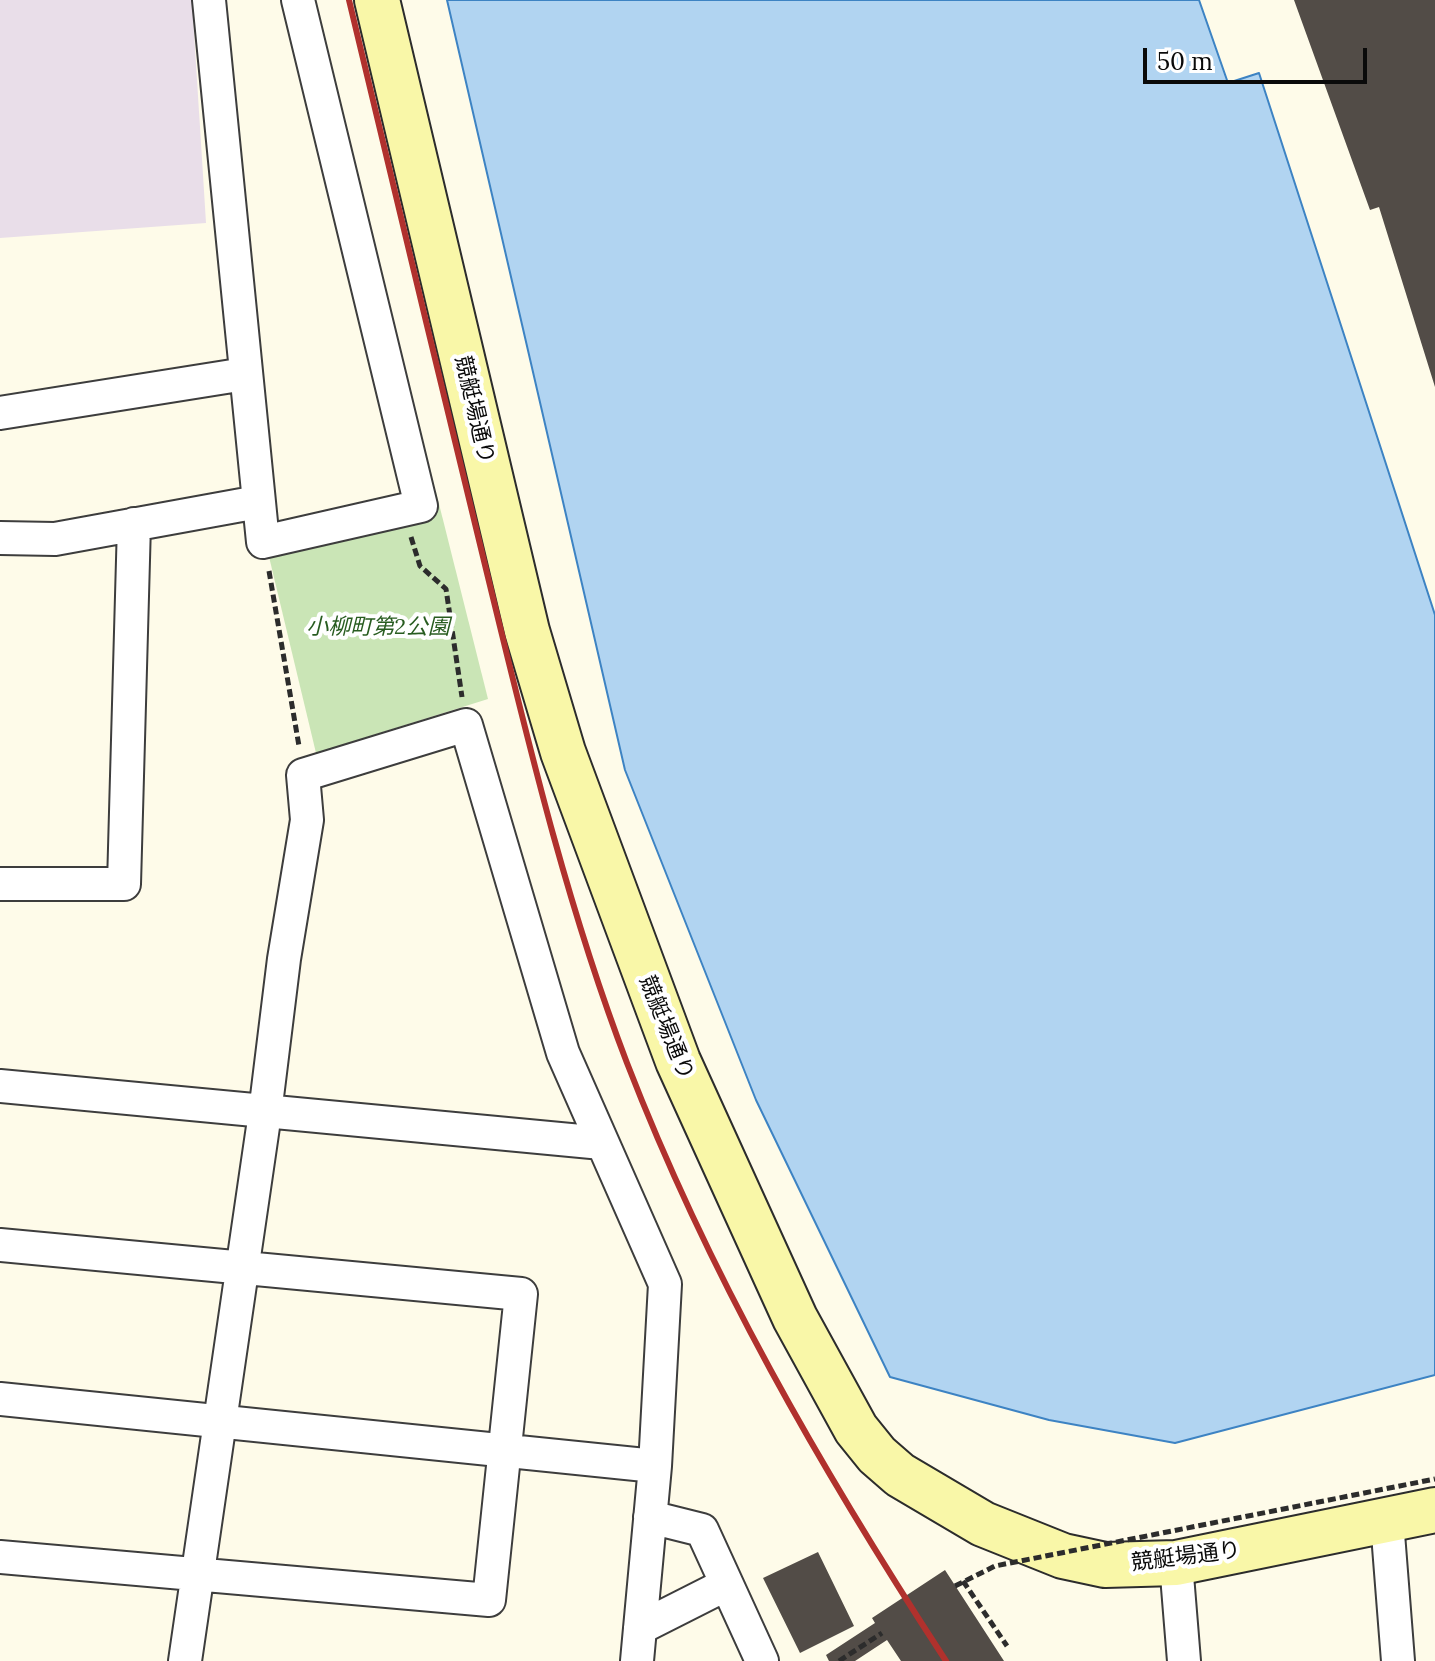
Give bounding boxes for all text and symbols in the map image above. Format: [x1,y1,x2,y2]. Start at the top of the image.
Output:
scale bar [1147,32,1371,82]
text: 50 m [1157,46,1213,77]
street label: 競艇場通り [449,353,499,467]
park label: 小柳町第2公園 [306,615,450,641]
street label: 競艇場通り [633,972,699,1084]
street label: 競艇場通り [1130,1537,1242,1577]

